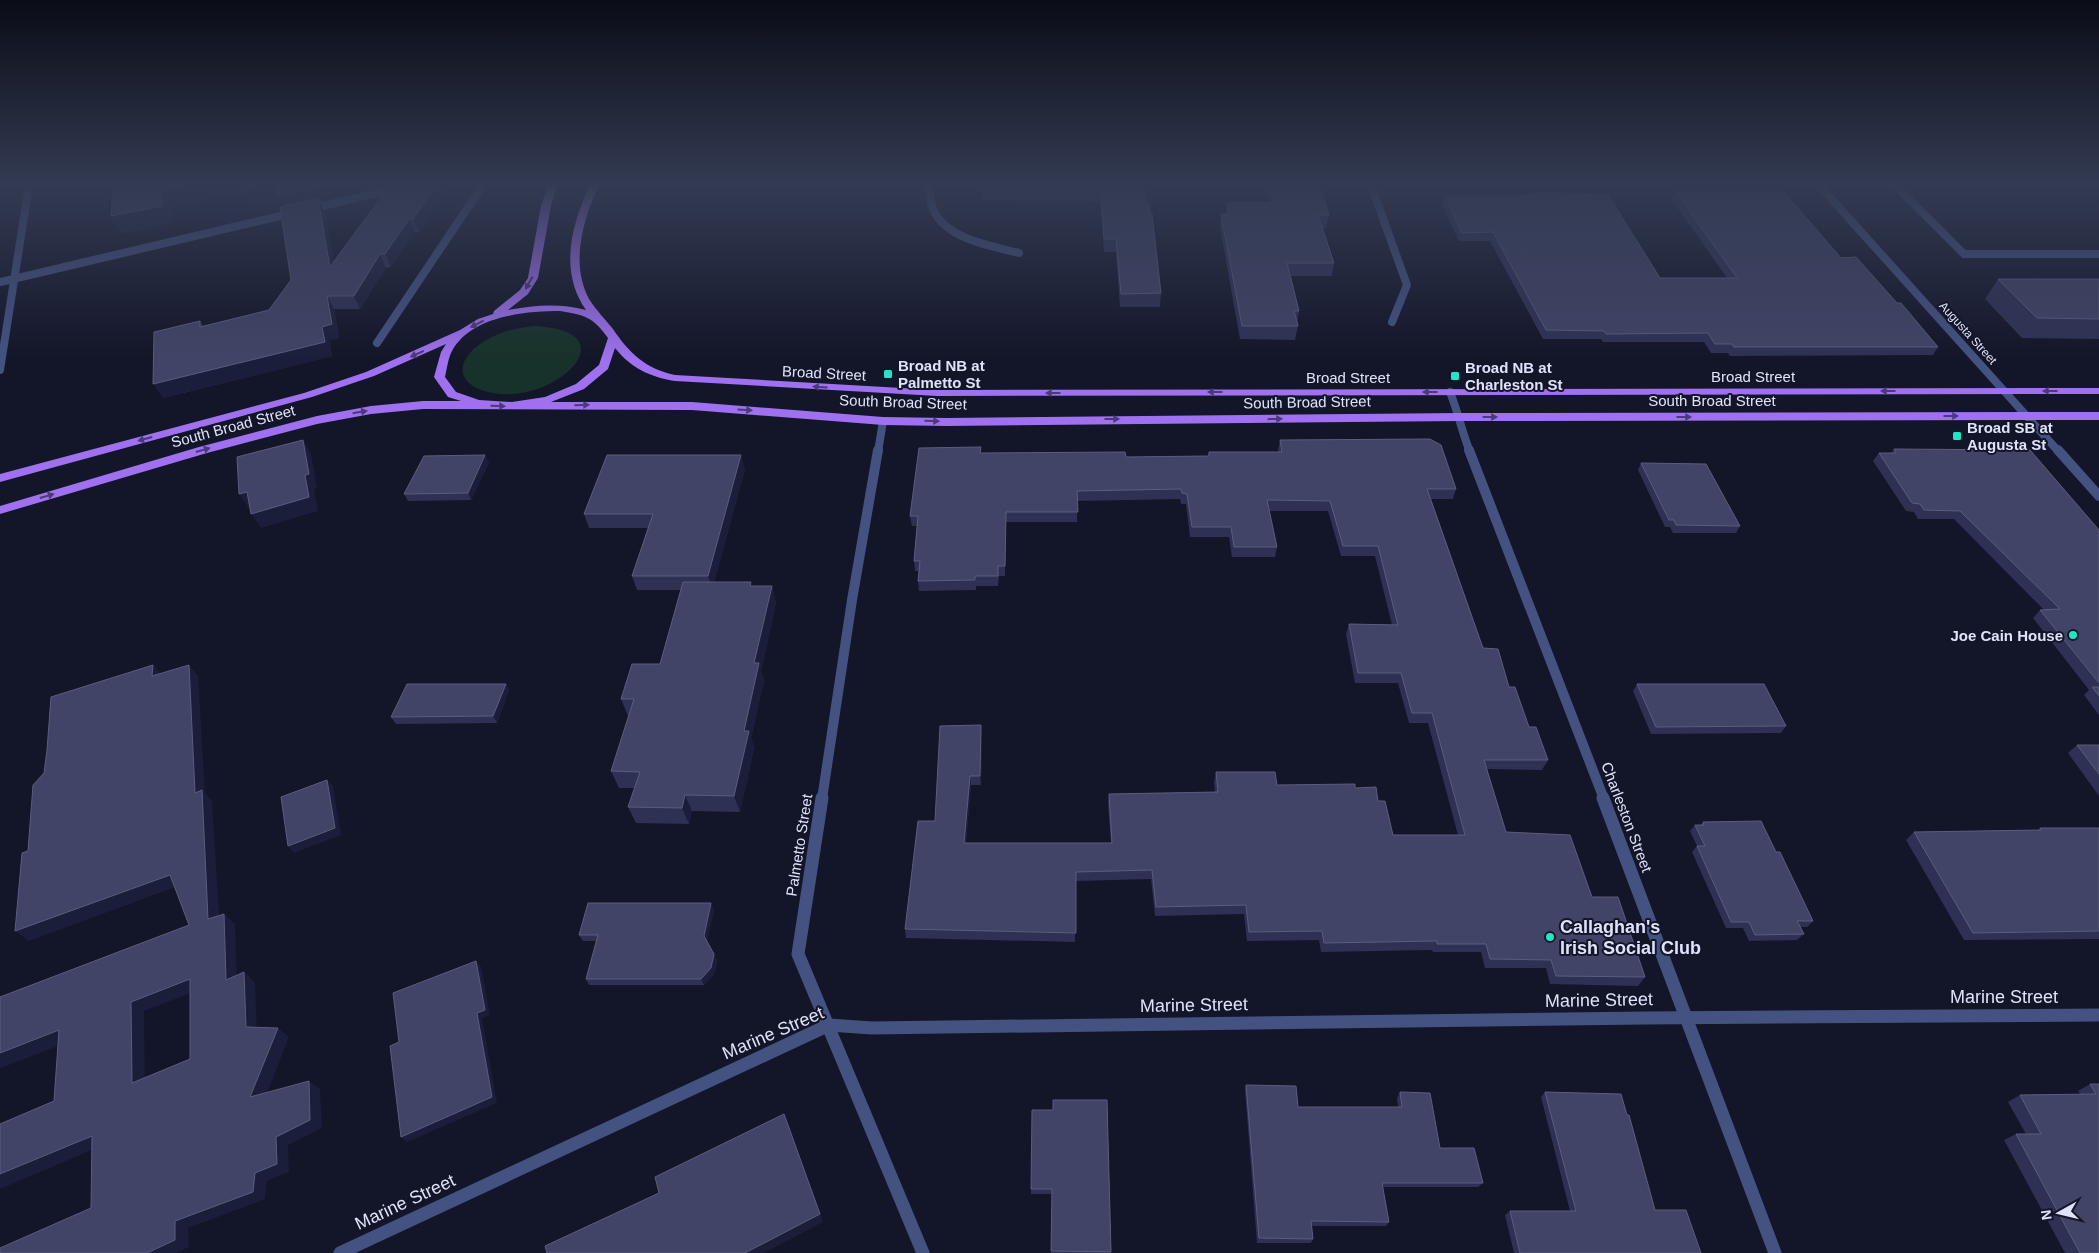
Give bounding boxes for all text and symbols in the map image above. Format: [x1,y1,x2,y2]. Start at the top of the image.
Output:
one-way arrow [525,276,533,291]
street label: Augusta Street [1936,299,2000,368]
one-way arrow [470,320,484,328]
one-way arrow [410,350,424,358]
place label: Broad NB at Palmetto St [898,357,985,391]
place label: Broad NB at Charleston St [1465,359,1563,393]
street label: Broad Street [782,362,867,384]
marker: Broad NB at Palmetto St [882,368,894,380]
street label: Broad Street [1711,368,1796,385]
street label: Broad Street [1306,369,1391,386]
marker: Broad NB at Charleston St [1449,370,1461,382]
one-way arrow [812,383,828,391]
one-way arrow [1880,387,1896,395]
one-way arrow [2042,387,2058,395]
one-way arrow [1207,388,1223,396]
one-way arrow [1422,388,1438,396]
one-way arrow [1044,389,1060,397]
street label: South Broad Street [839,391,968,413]
street label: South Broad Street [1243,392,1372,412]
street label: South Broad Street [1648,392,1777,409]
street label: South Broad Street [169,401,298,451]
one-way arrow [575,401,591,409]
one-way arrow [490,402,506,410]
one-way arrow [737,406,753,414]
one-way arrow [353,408,369,416]
one-way arrow [1943,412,1959,420]
one-way arrow [1482,413,1498,421]
one-way arrow [1676,413,1692,421]
one-way arrow [1104,415,1120,423]
one-way arrow [1267,415,1283,423]
one-way arrow [924,418,940,426]
place label: Broad SB at Augusta St [1967,419,2053,453]
marker: Broad SB at Augusta St [1951,430,1963,442]
one-way arrow [138,435,153,443]
one-way arrow [195,446,210,454]
one-way arrow [39,491,54,499]
place label: Joe Cain House [1950,627,2063,644]
marker: Joe Cain House [2067,629,2079,641]
street label: Charleston Street [1598,759,1656,875]
street label: Palmetto Street [783,792,816,897]
place label: Callaghan's Irish Social Club [1560,917,1701,958]
marker: Callaghan's Irish Social Club [1544,931,1556,943]
street label: Marine Street [1950,987,2058,1007]
street label: Marine Street [1545,989,1653,1011]
street label: Marine Street [1140,994,1248,1016]
street label: Marine Street [719,1003,827,1063]
street label: Marine Street [352,1170,458,1234]
north arrow [2034,1188,2084,1238]
text: N [2037,1209,2055,1221]

